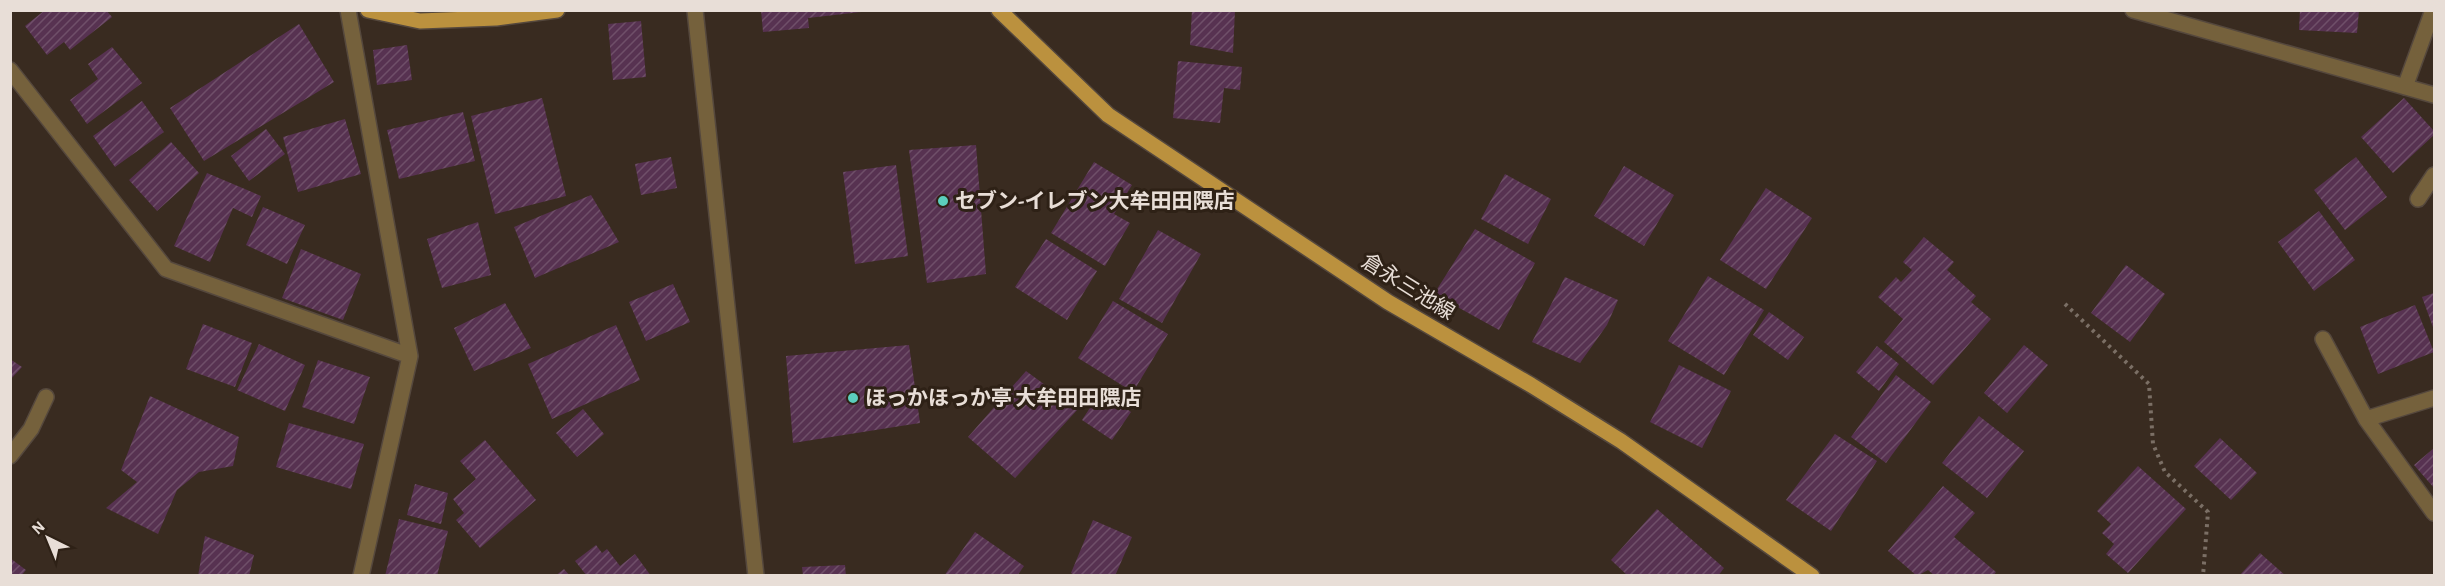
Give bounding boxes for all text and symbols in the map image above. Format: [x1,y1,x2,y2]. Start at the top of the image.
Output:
place label: セブン-イレブン大牟田田隈店 [955,189,1234,212]
marker: セブン-イレブン大牟田田隈店 [936,194,950,208]
street label: 倉永三池線 [1358,249,1459,324]
place label: ほっかほっか亭 大牟田田隈店 [865,387,1141,409]
marker: ほっかほっか亭 大牟田田隈店 [846,391,860,405]
north arrow [18,508,78,568]
text: N [29,518,48,537]

